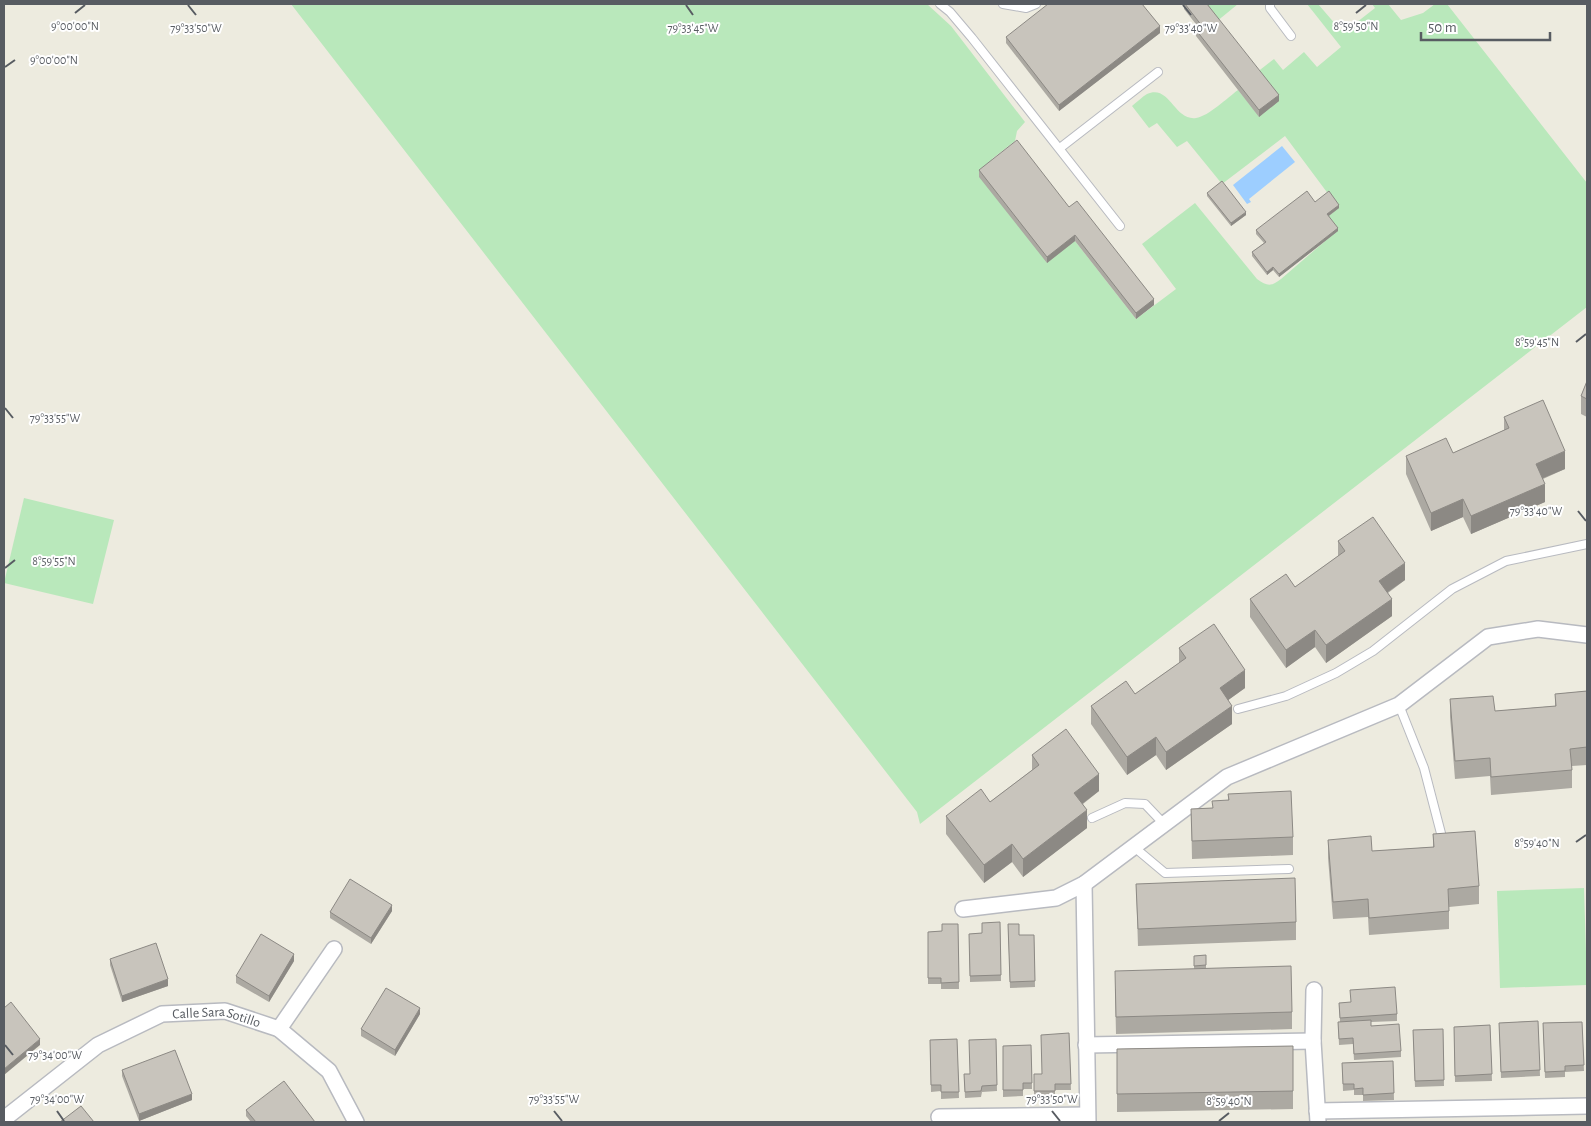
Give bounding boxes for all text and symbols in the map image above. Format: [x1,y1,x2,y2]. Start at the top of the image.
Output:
scale bar [1421,10,1550,42]
text: 9°00'00"N [51,20,99,32]
text: 8°59'50"N [1334,20,1378,32]
text: 50 m [1428,20,1457,35]
text: 79°33'50"W [170,22,222,34]
text: 79°33'45"W [667,22,719,34]
text: 79°33'40"W [1165,22,1217,34]
text: 9°00'00"N [30,54,78,66]
text: 8°59'45"N [1515,336,1559,348]
text: 79°33'55"W [30,412,80,424]
text: 79°33'40"W [1510,505,1562,517]
text: 8°59'55"N [32,555,76,567]
text: 8°59'40"N [1514,837,1560,849]
street label: Calle Sara Sotillo [172,1005,262,1030]
text: 79°34'00"W [28,1049,82,1061]
text: 79°34'00"W [30,1093,84,1105]
text: 79°33'55"W [529,1093,579,1105]
text: 79°33'50"W [1026,1093,1078,1105]
text: 8°59'40"N [1206,1095,1252,1107]

